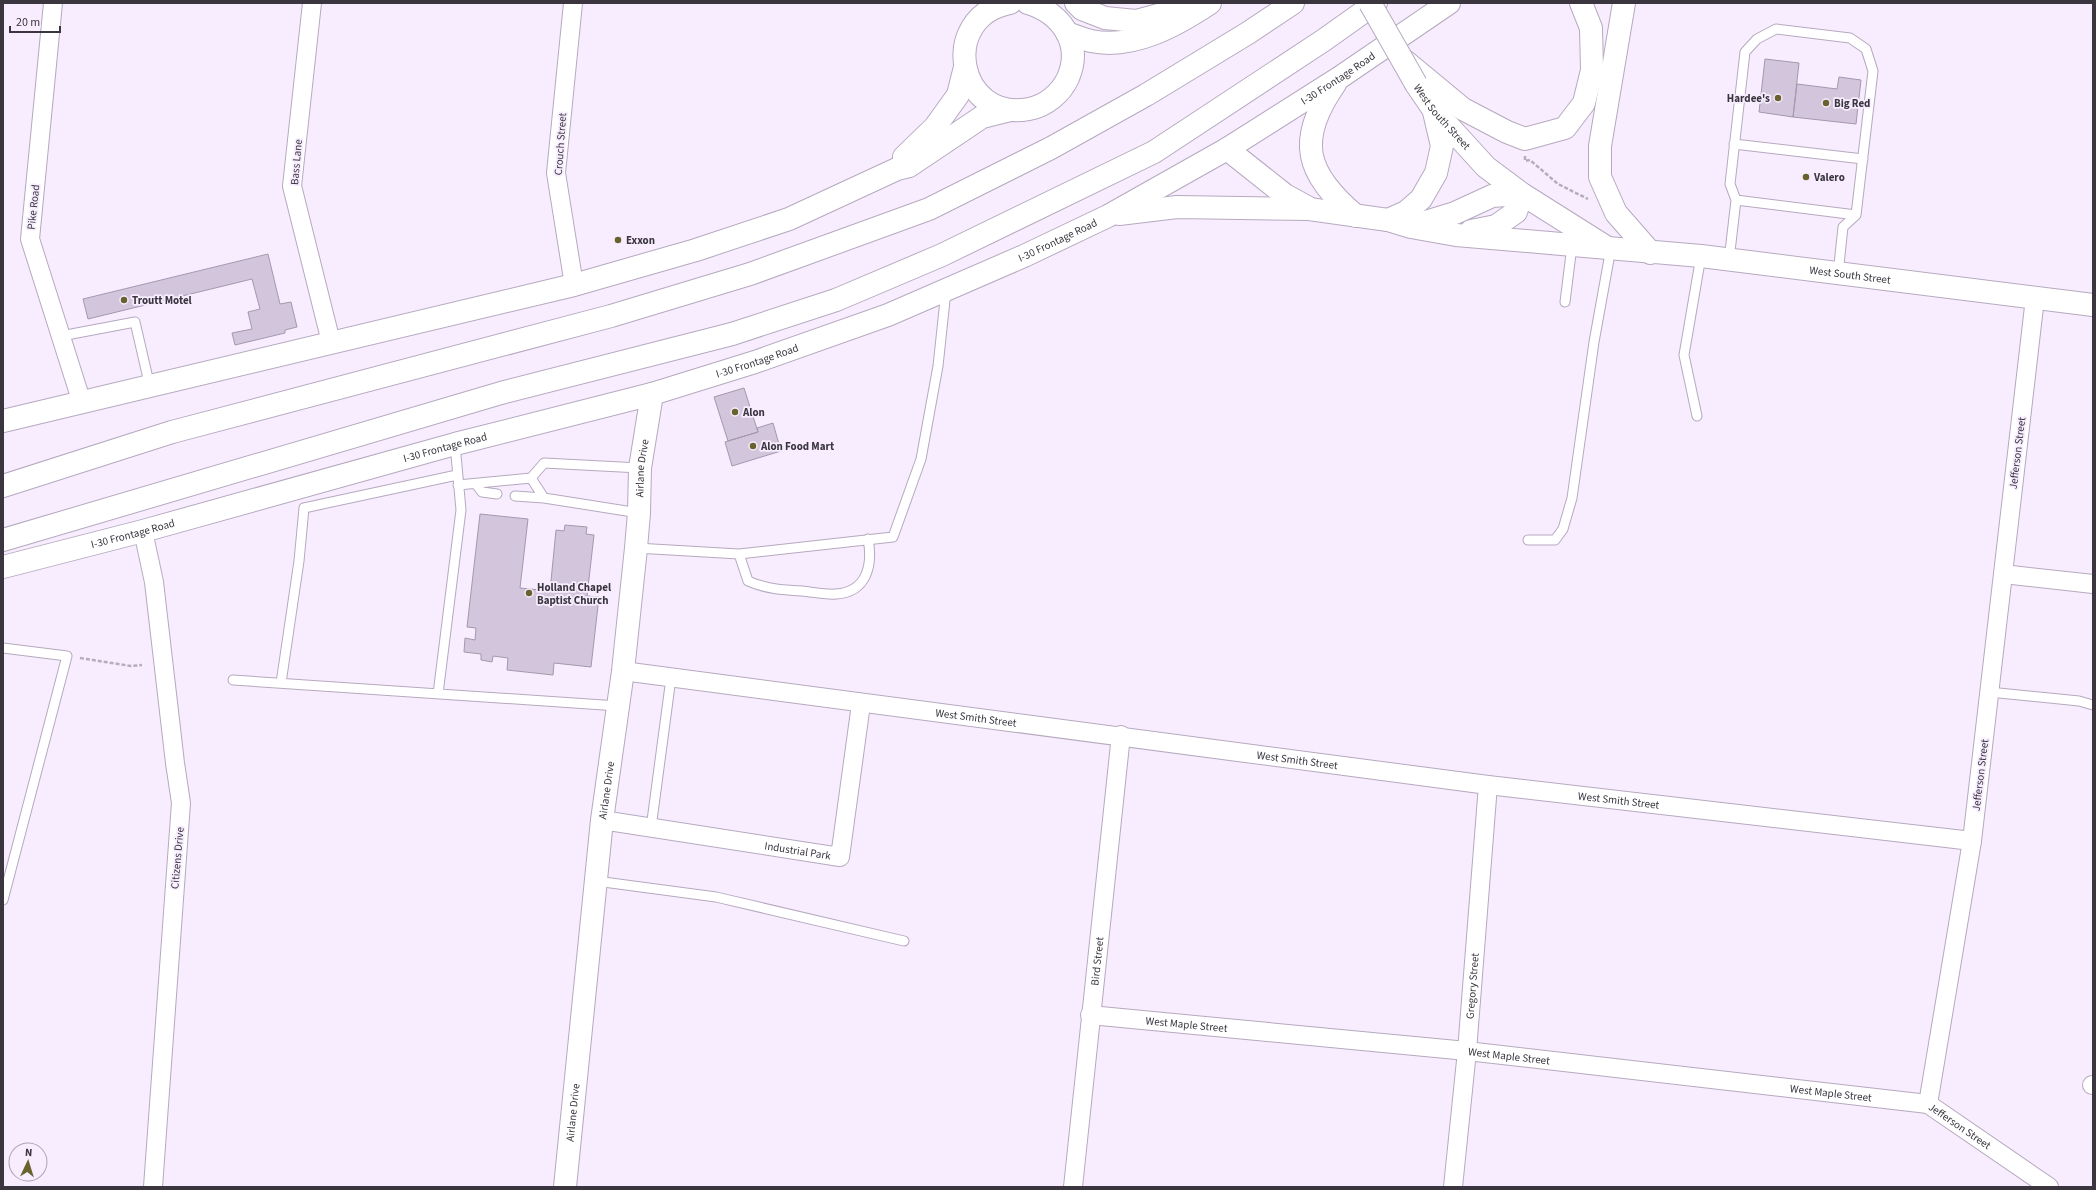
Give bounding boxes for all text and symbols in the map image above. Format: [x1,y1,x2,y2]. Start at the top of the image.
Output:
scale bar [10,8,60,34]
text: 20 m [16,14,40,31]
street label: I-30 Frontage Road [1298,49,1378,108]
street label: West South Street [1410,81,1474,153]
place label: Hardee's [1727,91,1770,106]
marker: Hardee's [1773,93,1783,103]
place label: Big Red [1834,96,1870,111]
marker: Big Red [1821,98,1831,108]
street label: Crouch Street [551,112,570,176]
street label: Bass Lane [287,138,306,186]
place label: Valero [1813,170,1845,185]
marker: Valero [1801,172,1811,182]
street label: Pike Road [24,184,43,230]
street label: I-30 Frontage Road [1016,215,1100,266]
place label: Exxon [626,233,655,248]
marker: Exxon [613,235,623,245]
street label: West South Street [1808,263,1892,288]
place label: Troutt Motel [132,293,193,308]
marker: Troutt Motel [119,295,129,305]
street label: I-30 Frontage Road [714,340,801,382]
place label: Alon [742,405,765,420]
marker: Alon [730,407,740,417]
street label: Jefferson Street [2006,416,2029,490]
street label: I-30 Frontage Road [402,429,489,466]
street label: Airlane Drive [632,438,653,498]
place label: Alon Food Mart [760,439,835,454]
marker: Alon Food Mart [748,441,758,451]
street label: I-30 Frontage Road [89,516,176,552]
place label: Holland Chapel Baptist Church [537,580,612,608]
marker: Holland Chapel Baptist Church [524,588,534,598]
street label: West Smith Street [934,705,1018,731]
street label: Jefferson Street [1969,738,1992,812]
street label: West Smith Street [1256,748,1339,773]
street label: Airlane Drive [595,760,618,820]
street label: West Smith Street [1577,788,1660,813]
street label: Citizens Drive [167,826,188,890]
street label: Industrial Park [763,838,832,864]
street label: Bird Street [1087,936,1108,986]
street label: Gregory Street [1463,952,1483,1020]
street label: West Maple Street [1145,1013,1228,1036]
street label: West Maple Street [1467,1044,1551,1069]
street label: West Maple Street [1789,1081,1873,1106]
street label: Airlane Drive [563,1082,583,1142]
street label: Jefferson Street [1925,1100,1994,1153]
north arrow [8,1142,48,1182]
text: N [24,1145,33,1160]

